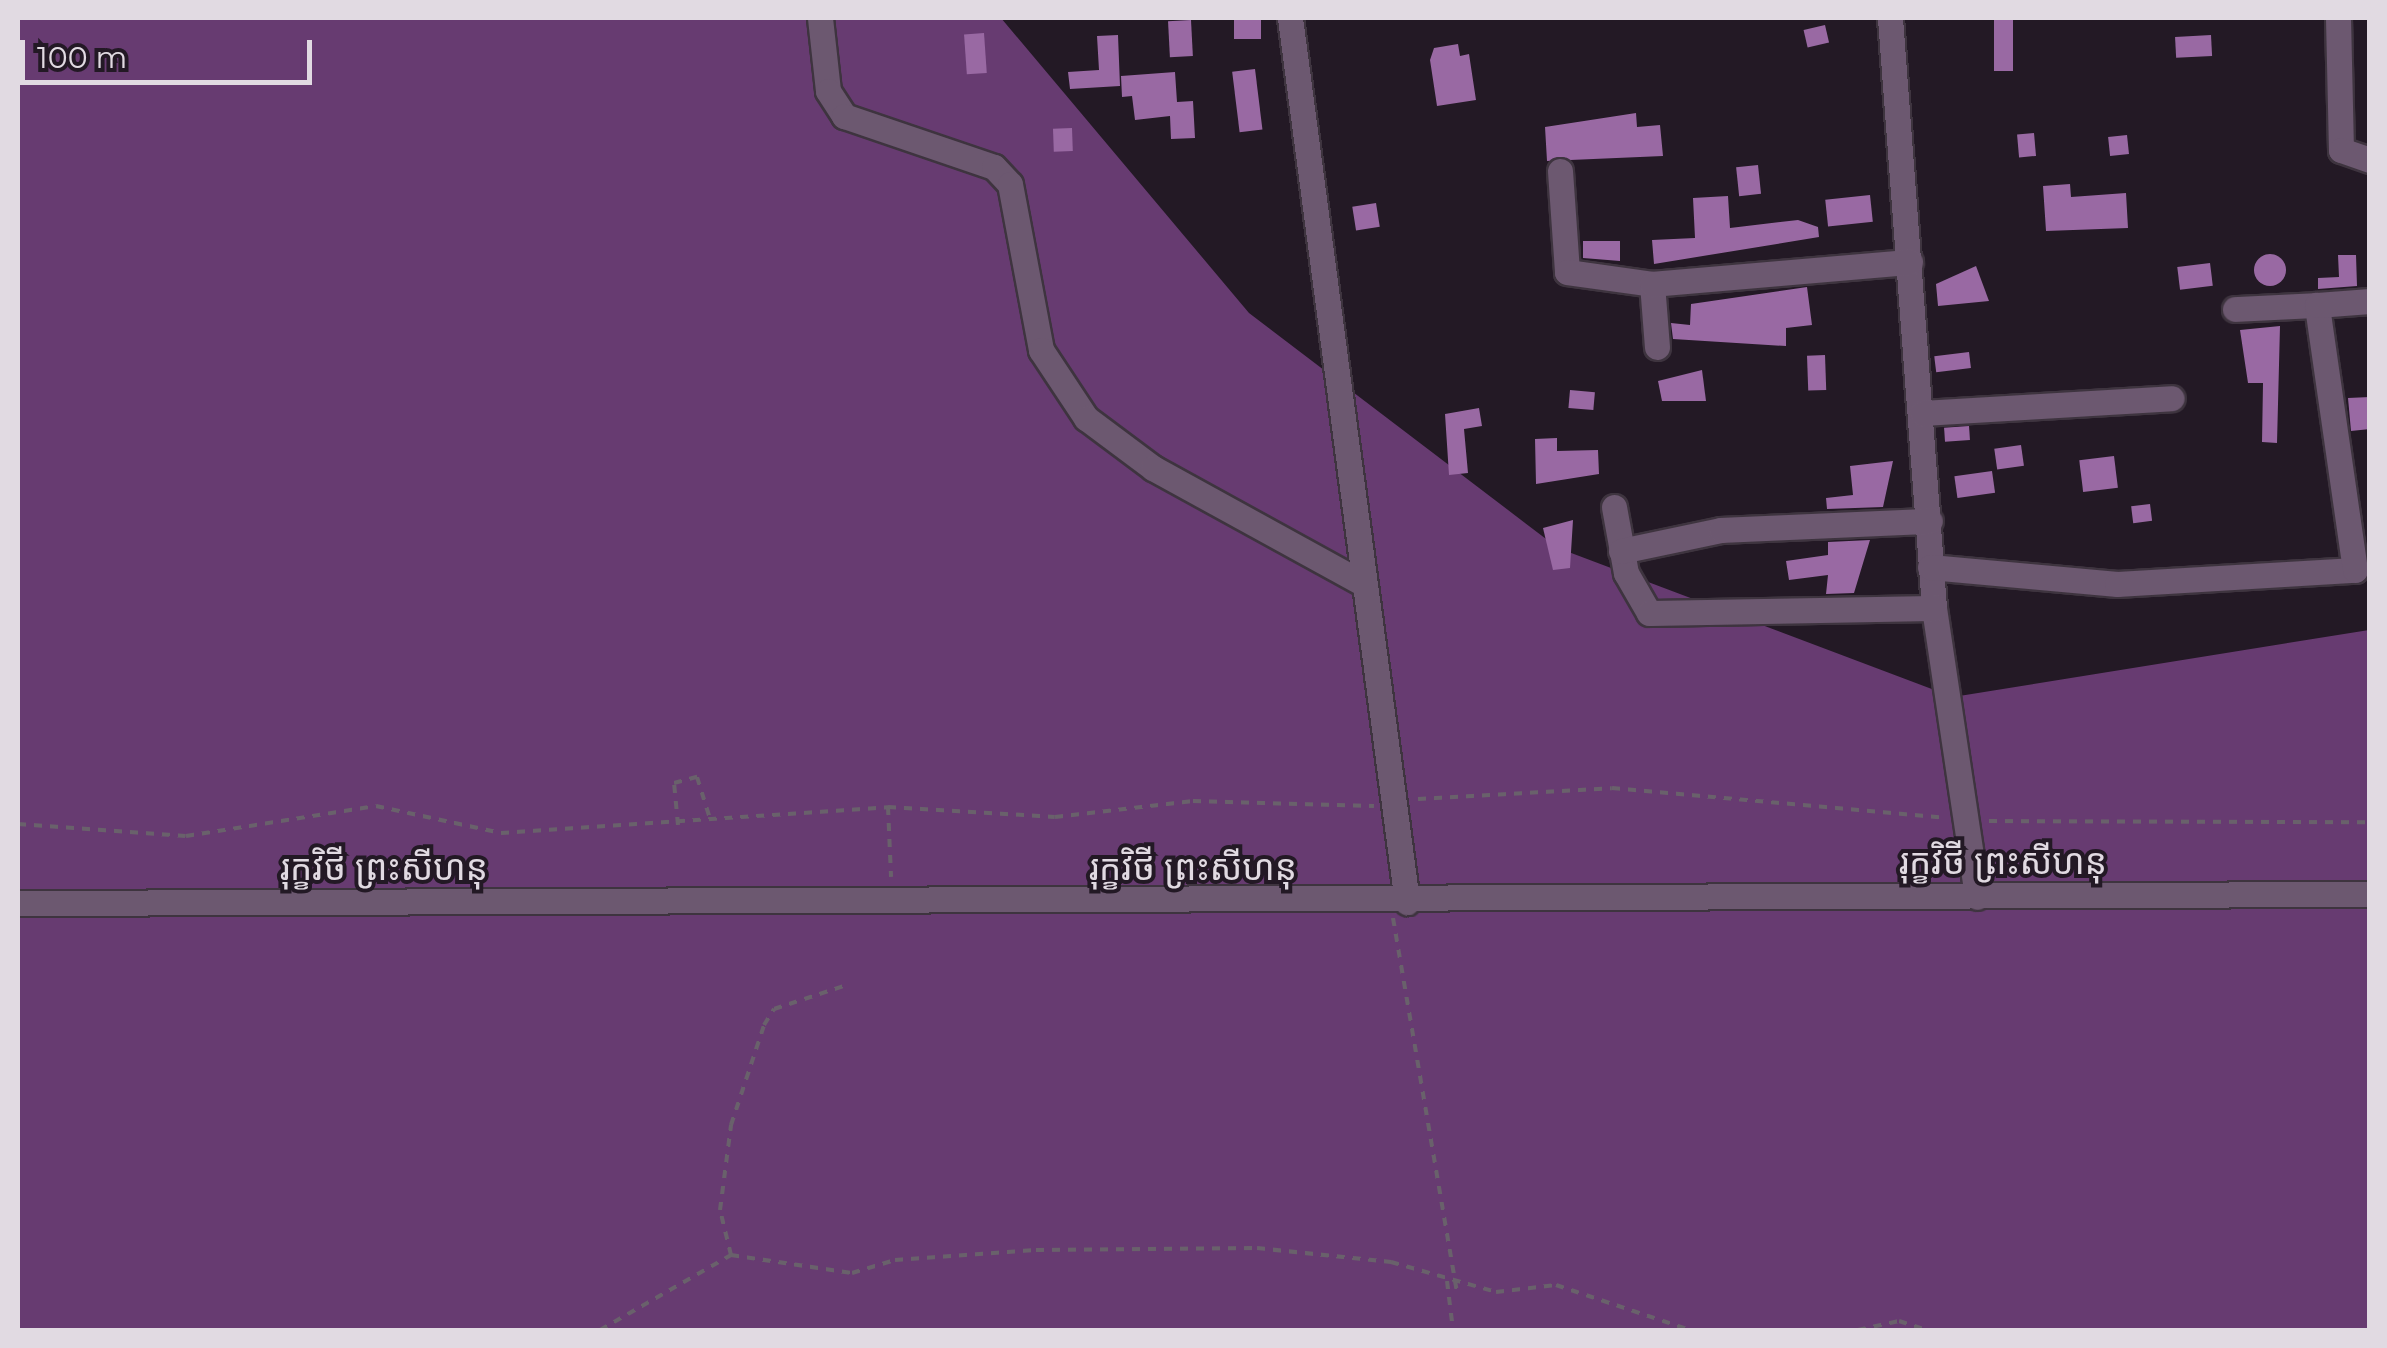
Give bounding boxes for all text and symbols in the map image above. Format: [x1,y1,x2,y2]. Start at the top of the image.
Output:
scale bar [25,20,318,82]
text: 100 m [37,39,127,76]
street label: រុក្ខវិថី ព្រះសីហនុ [1899,841,2107,883]
street label: រុក្ខវិថី ព្រះសីហនុ [280,847,488,889]
street label: រុក្ខវិថី ព្រះសីហនុ [1089,847,1297,889]

